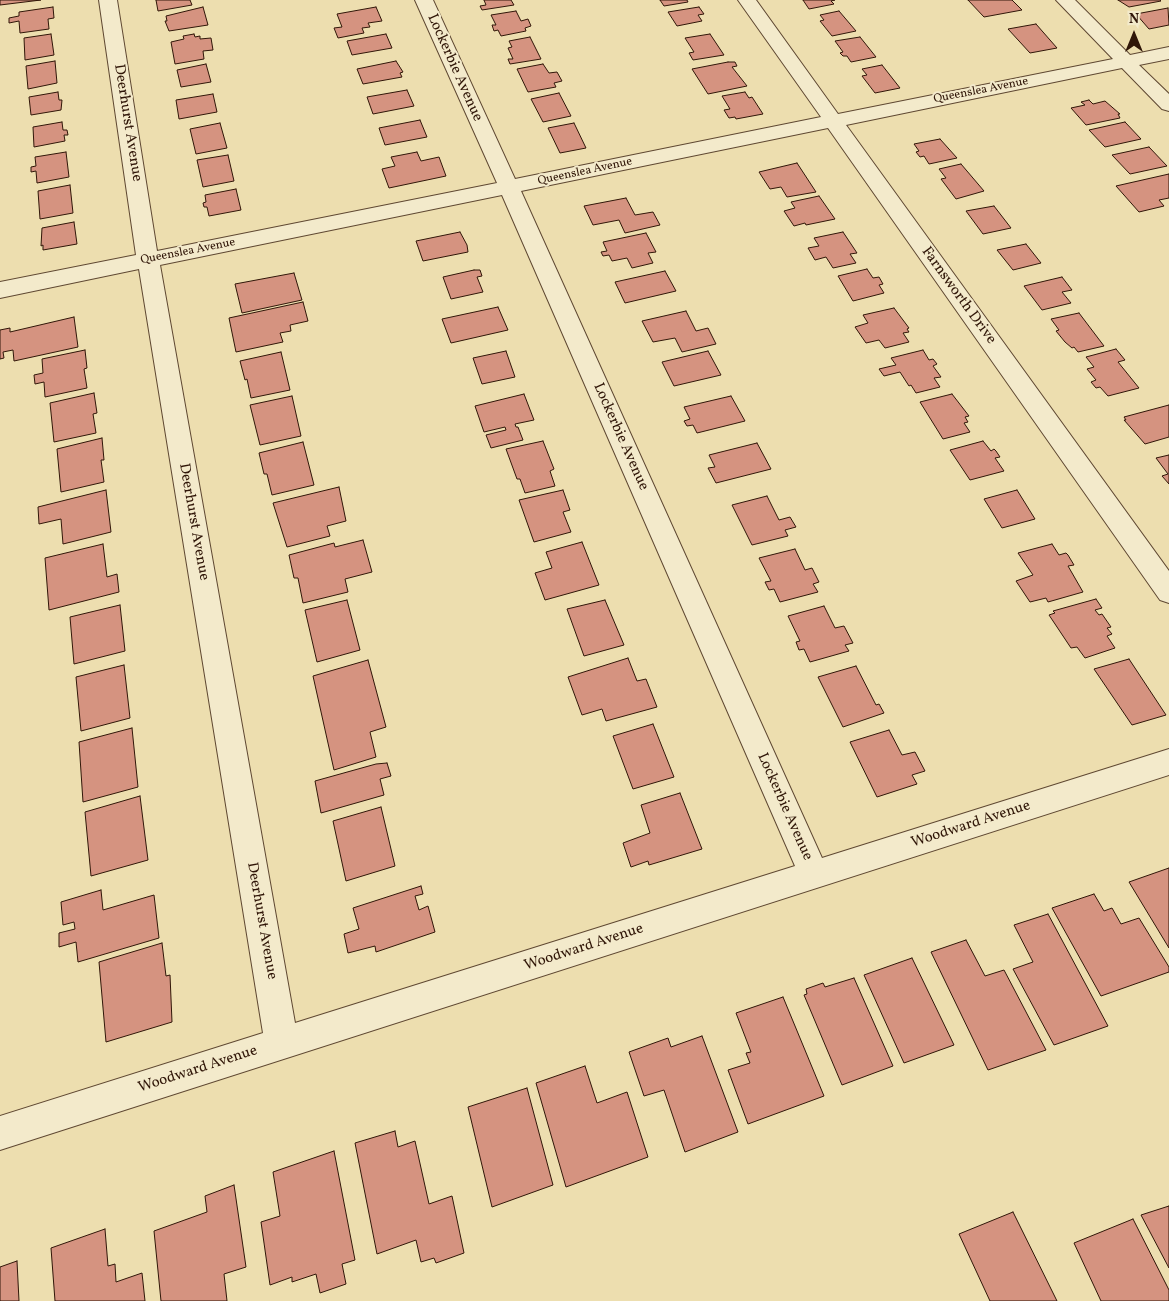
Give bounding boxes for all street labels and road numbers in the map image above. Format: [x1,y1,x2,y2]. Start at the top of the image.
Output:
street label: Lockerbie Avenue [422,11,486,125]
street label: Deerhurst Avenue [109,63,145,183]
street label: Queenslea Avenue [932,75,1030,107]
street label: Queenslea Avenue [536,155,634,189]
street label: Queenslea Avenue [139,236,237,268]
street label: Farnsworth Drive [917,244,999,348]
street label: Lockerbie Avenue [588,380,652,494]
street label: Deerhurst Avenue [174,462,212,582]
street label: Lockerbie Avenue [752,750,816,864]
street label: Woodward Avenue [909,797,1033,853]
street label: Deerhurst Avenue [242,861,280,981]
street label: Woodward Avenue [522,920,646,976]
street label: Woodward Avenue [136,1042,260,1098]

